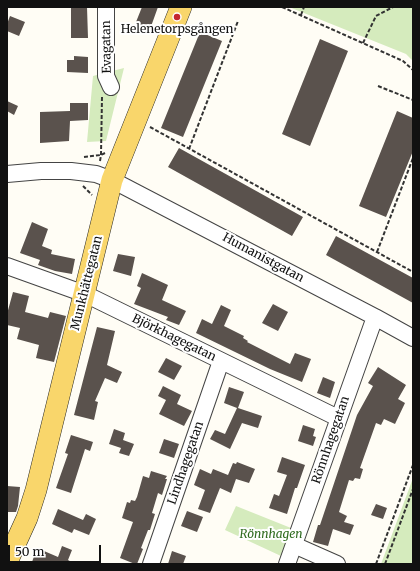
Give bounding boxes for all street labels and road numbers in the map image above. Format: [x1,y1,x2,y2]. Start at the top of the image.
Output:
street label: Evagatan [99,20,115,74]
street label: Humanistgatan [220,230,306,286]
street label: Munkhättegatan [68,234,106,332]
street label: Björkhagegatan [130,311,218,365]
street label: Rönnhagegatan [309,394,353,486]
street label: Lindhagegatan [165,420,207,506]

